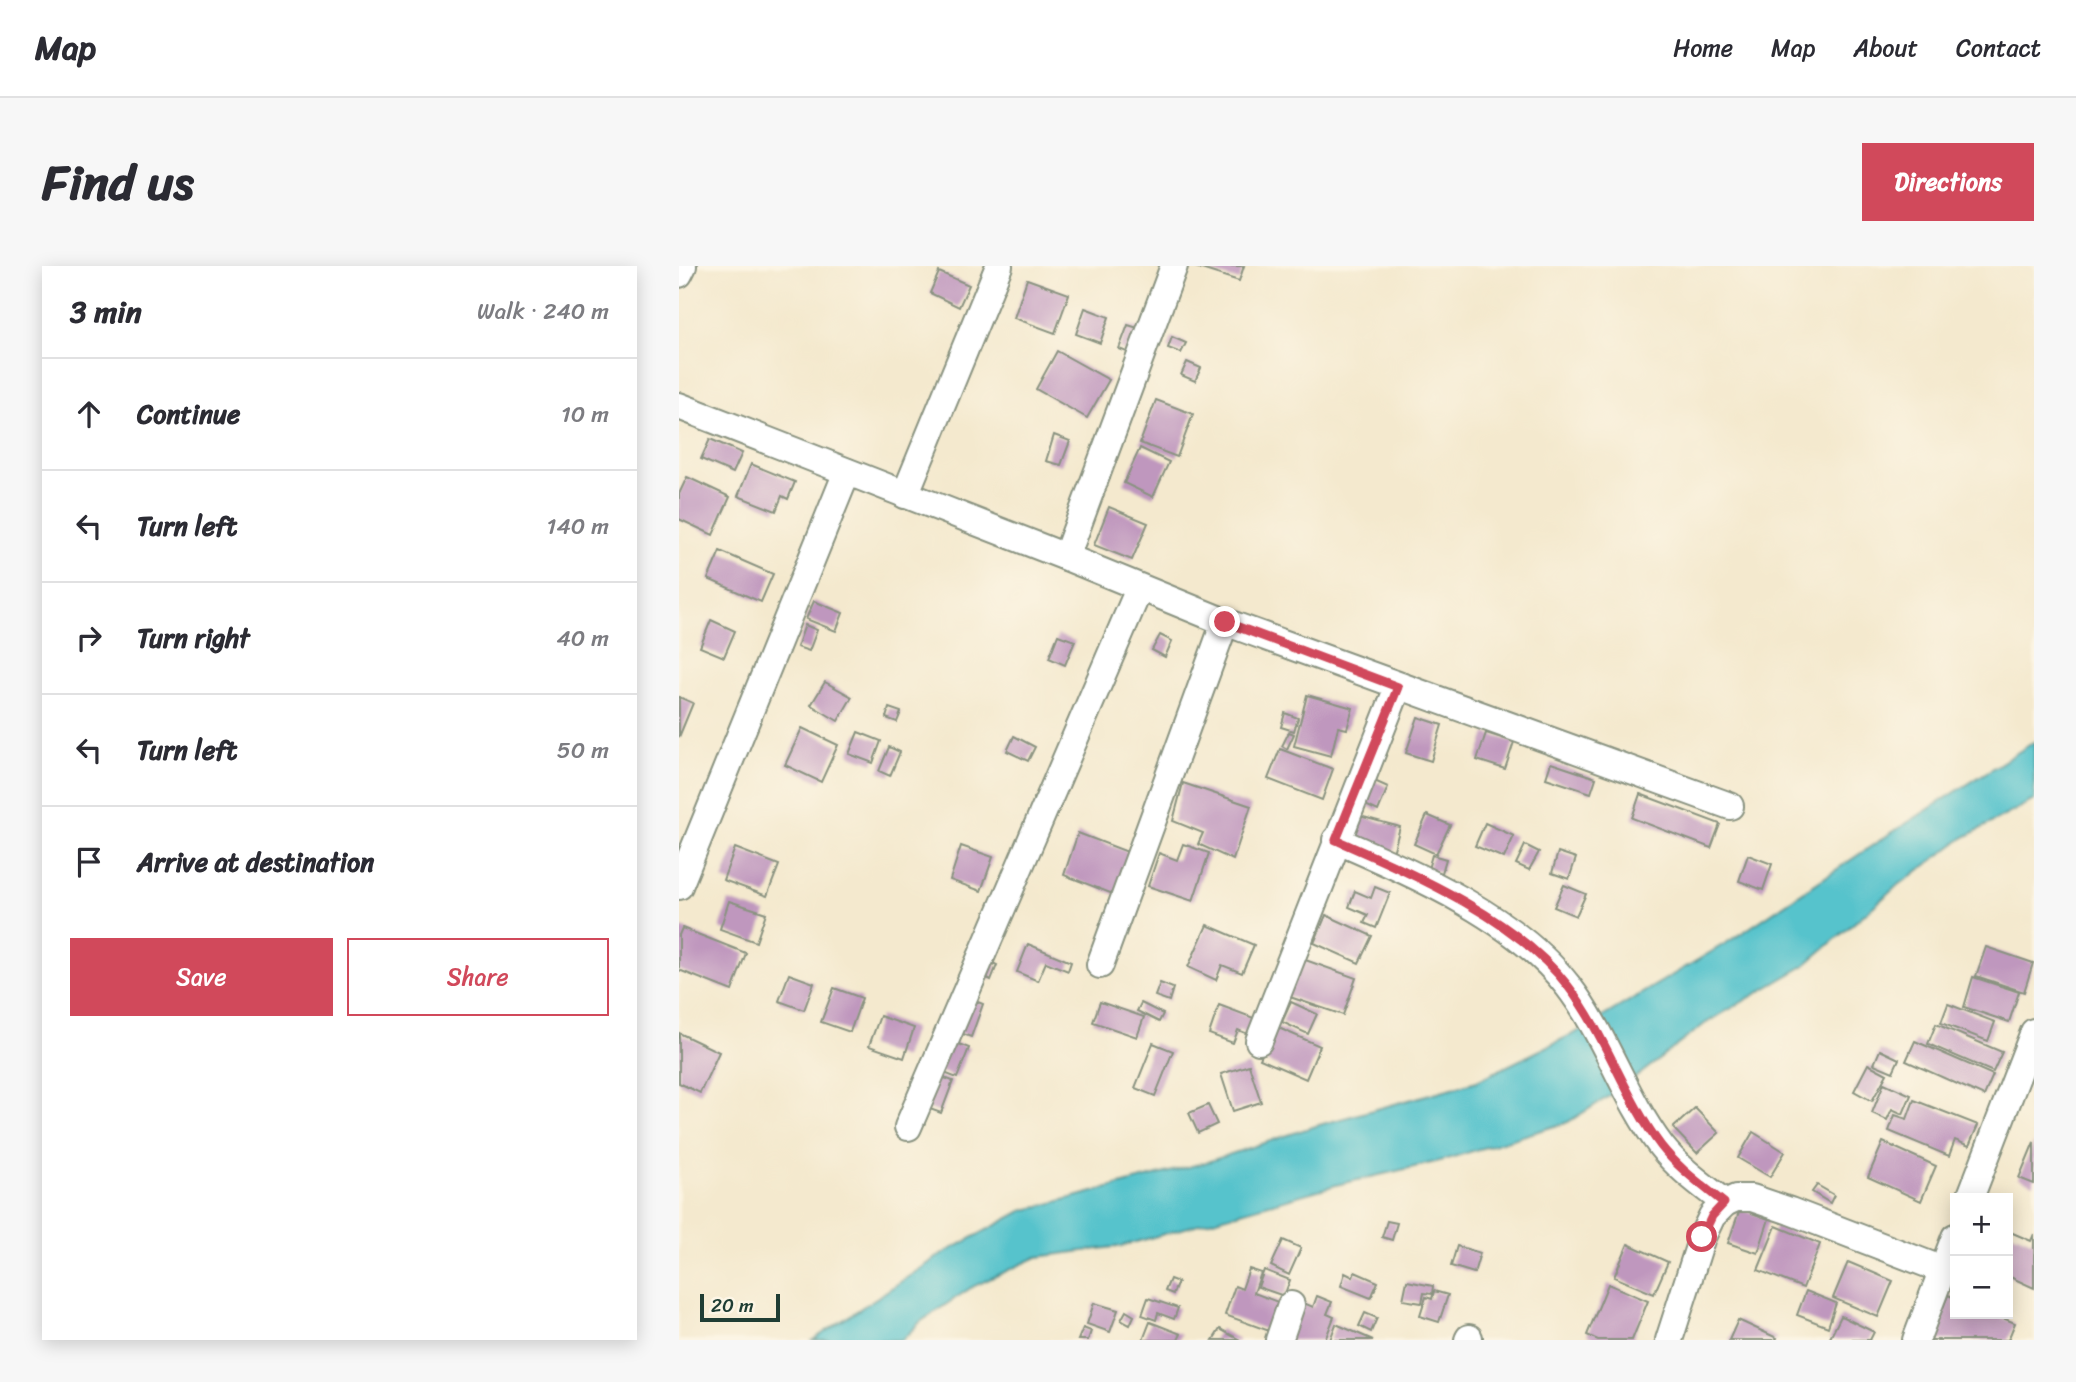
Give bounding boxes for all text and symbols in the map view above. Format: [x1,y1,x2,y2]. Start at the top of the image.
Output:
text: Map [35,19,96,77]
text: Home [1673,27,1733,69]
text: Map [1771,27,1815,69]
text: About [1853,27,1918,69]
text: Contact [1956,27,2041,69]
text: Find us [42,139,194,226]
button: Directions [1862,143,2034,221]
text: 3 min [70,285,142,339]
text: Walk · 240 m [477,291,609,332]
text: Continue [137,391,240,437]
text: 10 m [561,394,609,435]
icon: ahead [70,395,108,433]
text: Turn left [137,503,237,549]
text: 140 m [547,506,609,547]
icon: left [70,507,108,545]
route end [1209,606,1240,637]
text: Turn right [137,615,250,661]
text: 40 m [556,618,609,659]
icon: right [70,619,108,657]
text: Turn left [137,727,237,773]
text: 50 m [557,730,609,771]
icon: left [70,731,108,769]
text: Arrive at destination [137,839,374,885]
icon: arrive [70,843,108,881]
button: Save [70,938,333,1016]
button: Share [347,938,609,1016]
map controls [1950,1193,2013,1319]
button: + [1950,1193,2013,1256]
route start [1686,1221,1717,1252]
button: − [1950,1256,2013,1319]
text: 20 m [711,1289,754,1322]
scale bar [700,1291,781,1323]

